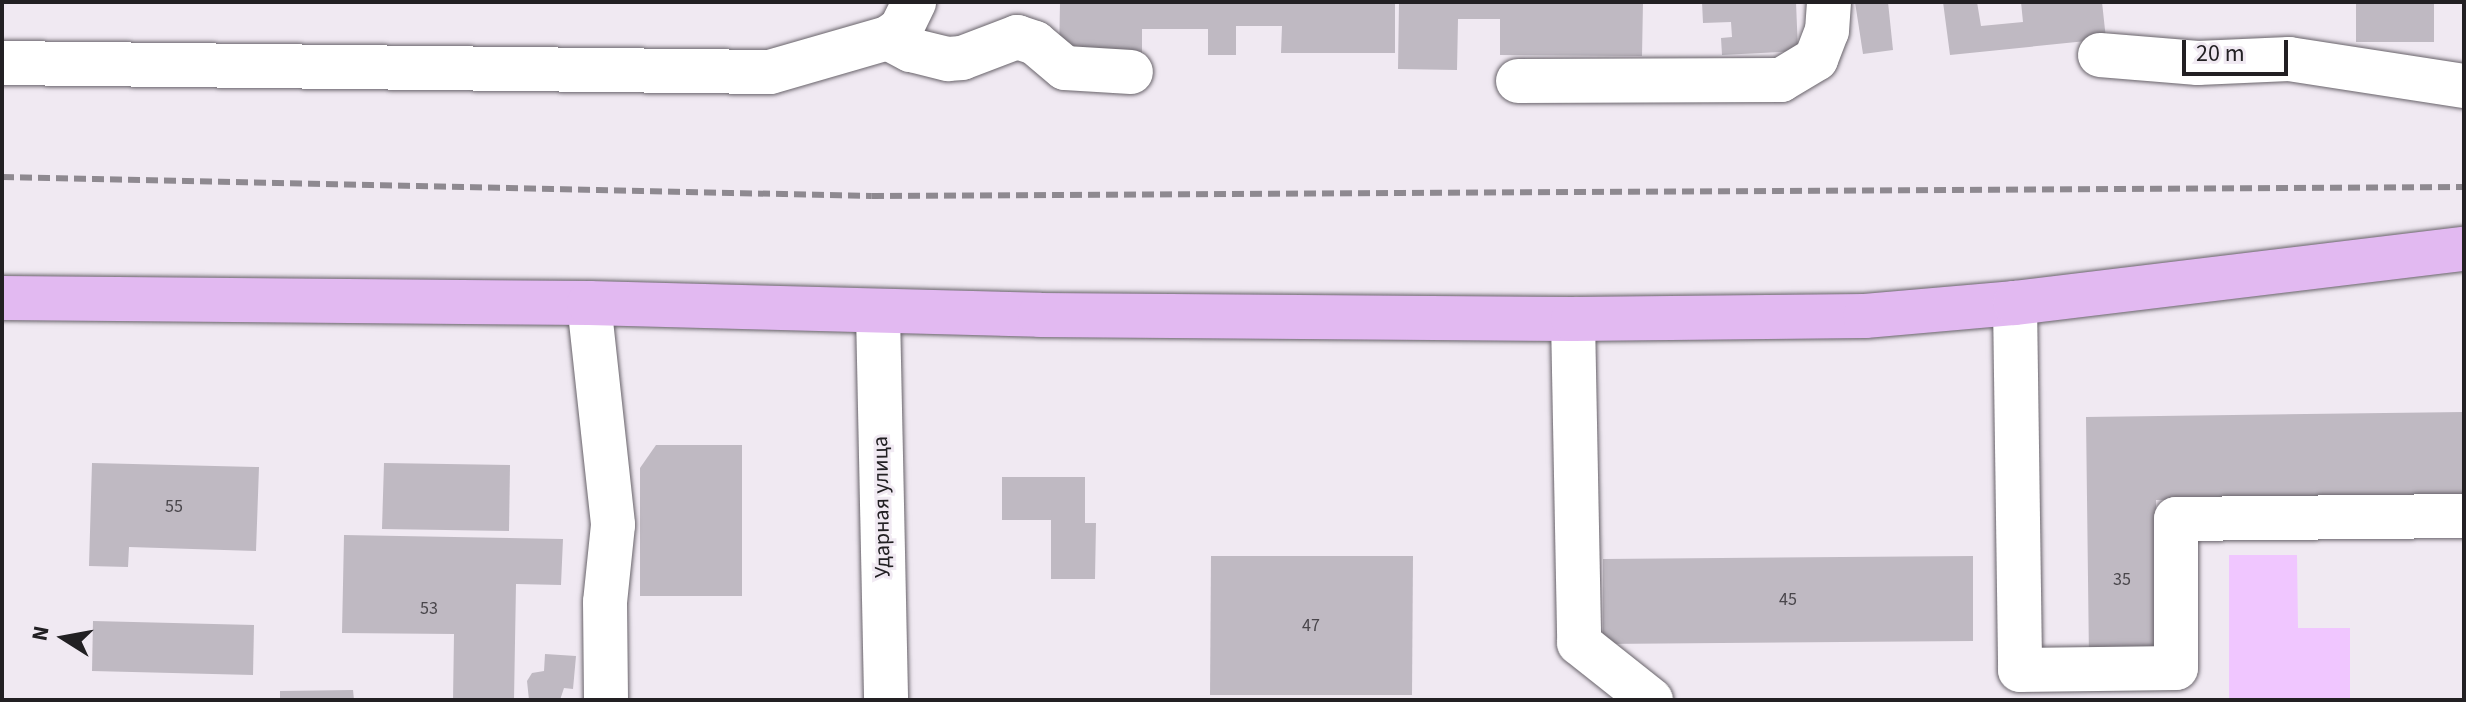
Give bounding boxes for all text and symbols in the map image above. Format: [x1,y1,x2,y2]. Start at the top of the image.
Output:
scale bar [2186,24,2292,74]
text: 20 m [2196,36,2245,71]
street label: Ударная улица [868,436,896,578]
house number: 55 [165,496,183,518]
house number: 35 [2113,569,2131,591]
house number: 45 [1779,589,1797,611]
north arrow [24,598,104,678]
house number: 53 [420,598,438,620]
house number: 47 [1302,615,1320,637]
text: N [23,623,58,644]

